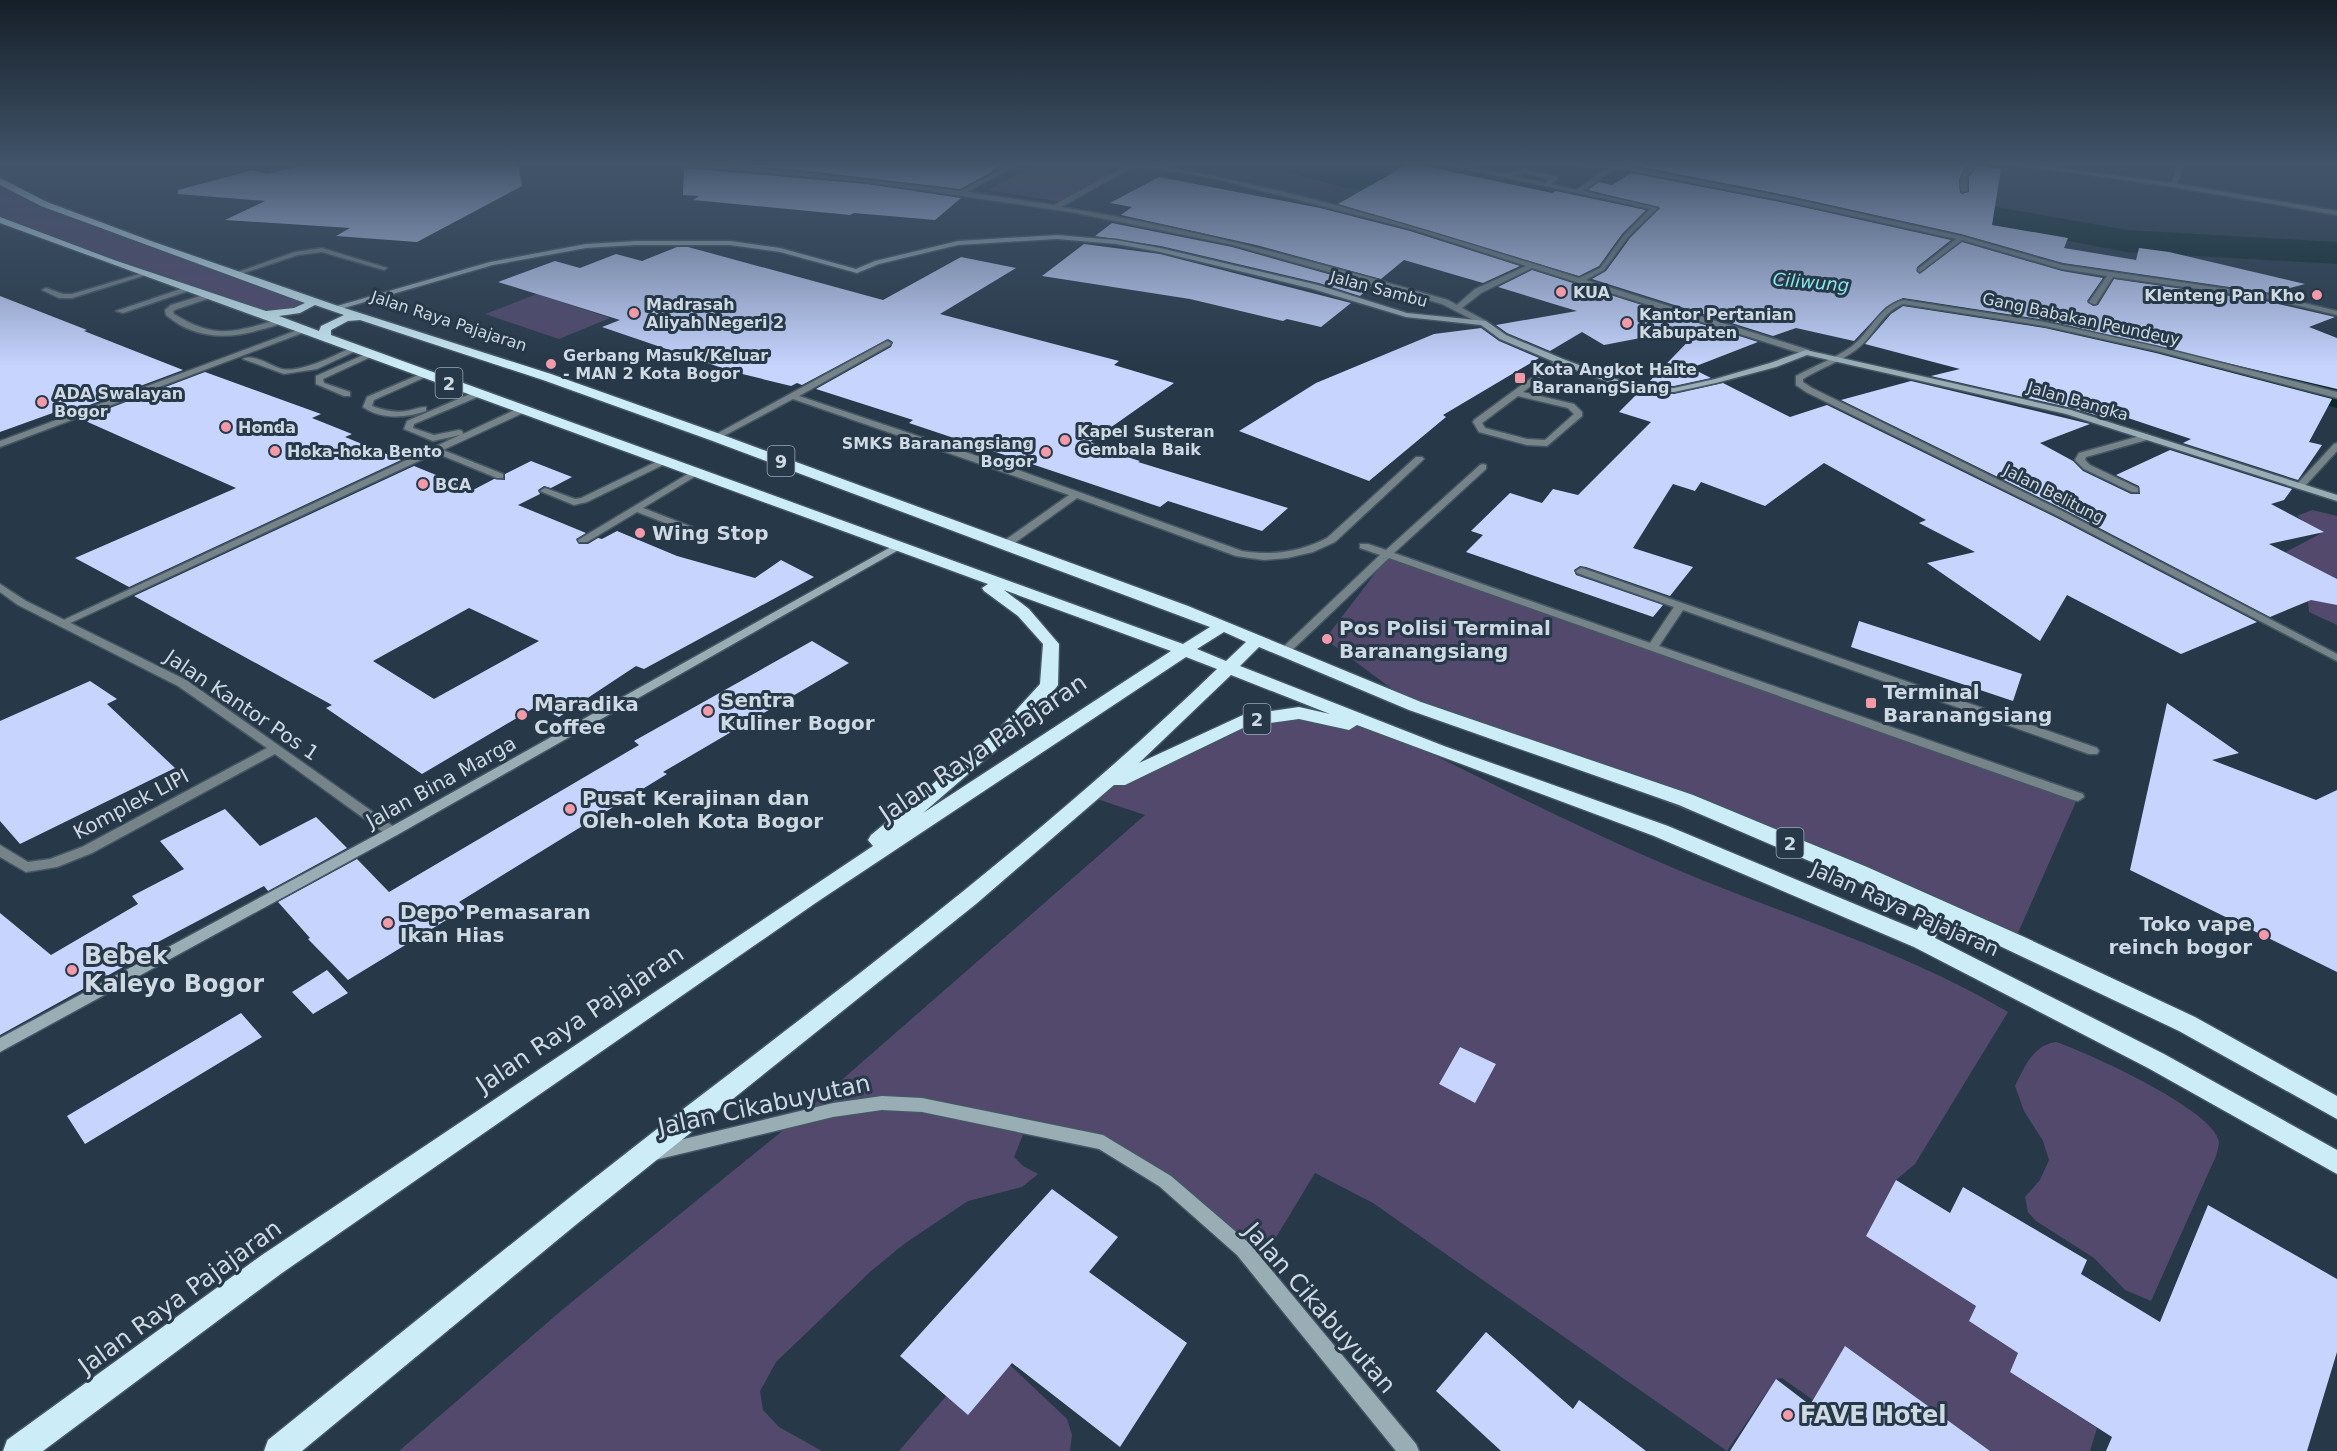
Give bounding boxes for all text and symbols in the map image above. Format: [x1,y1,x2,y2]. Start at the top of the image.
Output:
street label: Jalan Sambu [1327,267,1430,311]
water label: Ciliwung [1772,268,1850,296]
place label: KUA [1573,283,1611,302]
marker: KUA [1554,285,1568,299]
place label: Klenteng Pan Kho [2144,286,2305,305]
street label: Jalan Raya Pajajaran [368,287,529,355]
marker: Klenteng Pan Kho [2310,288,2324,302]
street label: Gang Babakan Peundeuy [1981,289,2181,349]
place label: Madrasah Aliyah Negeri 2 [646,295,784,332]
place label: Kantor Pertanian Kabupaten [1639,305,1794,342]
marker: Madrasah Aliyah Negeri 2 [627,306,641,320]
marker: Kantor Pertanian Kabupaten [1620,316,1634,330]
place label: Gerbang Masuk/Keluar - MAN 2 Kota Bogor [563,346,768,383]
marker: Gerbang Masuk/Keluar - MAN 2 Kota Bogor [544,357,558,371]
place label: Kota Angkot Halte BaranangSiang [1532,360,1697,397]
road number: 2 [436,368,462,398]
marker: Kota Angkot Halte BaranangSiang [1513,371,1527,385]
street label: Jalan Bangka [2024,377,2131,424]
place label: ADA Swalayan Bogor [54,384,183,421]
marker: ADA Swalayan Bogor [35,395,49,409]
place label: Honda [238,418,296,437]
marker: Honda [219,420,233,434]
place label: Kapel Susteran Gembala Baik [1077,422,1215,459]
marker: Kapel Susteran Gembala Baik [1058,433,1072,447]
place label: SMKS Baranangsiang Bogor [842,434,1034,471]
place label: Hoka-hoka Bento [287,442,442,461]
marker: Hoka-hoka Bento [268,444,282,458]
marker: SMKS Baranangsiang Bogor [1039,445,1053,459]
road number: 9 [768,446,794,476]
street label: Jalan Belitung [2000,460,2108,528]
place label: BCA [435,475,472,494]
marker: BCA [416,477,430,491]
place label: Wing Stop [652,521,768,545]
marker: Wing Stop [633,526,647,540]
place label: Pos Polisi Terminal Baranangsiang [1339,616,1551,663]
marker: Pos Polisi Terminal Baranangsiang [1320,632,1334,646]
street label: Jalan Kantor Pos 1 [159,643,324,765]
street label: Jalan Raya Pajajaran [872,668,1092,829]
place label: Terminal Baranangsiang [1883,680,2052,727]
place label: Sentra Kuliner Bogor [720,688,875,735]
place label: Maradika Coffee [534,692,639,739]
marker: Terminal Baranangsiang [1864,696,1878,710]
marker: Sentra Kuliner Bogor [701,704,715,718]
road number: 2 [1244,704,1270,734]
marker: Maradika Coffee [515,708,529,722]
street label: Jalan Bina Marga [360,731,520,834]
street label: Komplek LIPI [69,764,193,844]
place label: Pusat Kerajinan dan Oleh-oleh Kota Bogor [582,786,823,833]
marker: Pusat Kerajinan dan Oleh-oleh Kota Bogor [563,802,577,816]
road number: 2 [1776,828,1804,858]
street label: Jalan Raya Pajajaran [1805,856,2003,961]
place label: Depo Pemasaran Ikan Hias [400,900,591,947]
place label: Toko vape reinch bogor [2108,912,2252,959]
marker: Depo Pemasaran Ikan Hias [381,916,395,930]
marker: Toko vape reinch bogor [2257,928,2271,942]
street label: Jalan Raya Pajajaran [469,939,689,1100]
place label: Bebek Kaleyo Bogor [84,942,264,998]
marker: Bebek Kaleyo Bogor [65,963,79,977]
street label: Jalan Cikabuyutan [653,1069,873,1142]
street label: Jalan Raya Pajajaran [71,1214,287,1381]
street label: Jalan Cikabuyutan [1237,1215,1402,1399]
place label: FAVE Hotel [1800,1401,1946,1429]
marker: FAVE Hotel [1781,1408,1795,1422]

